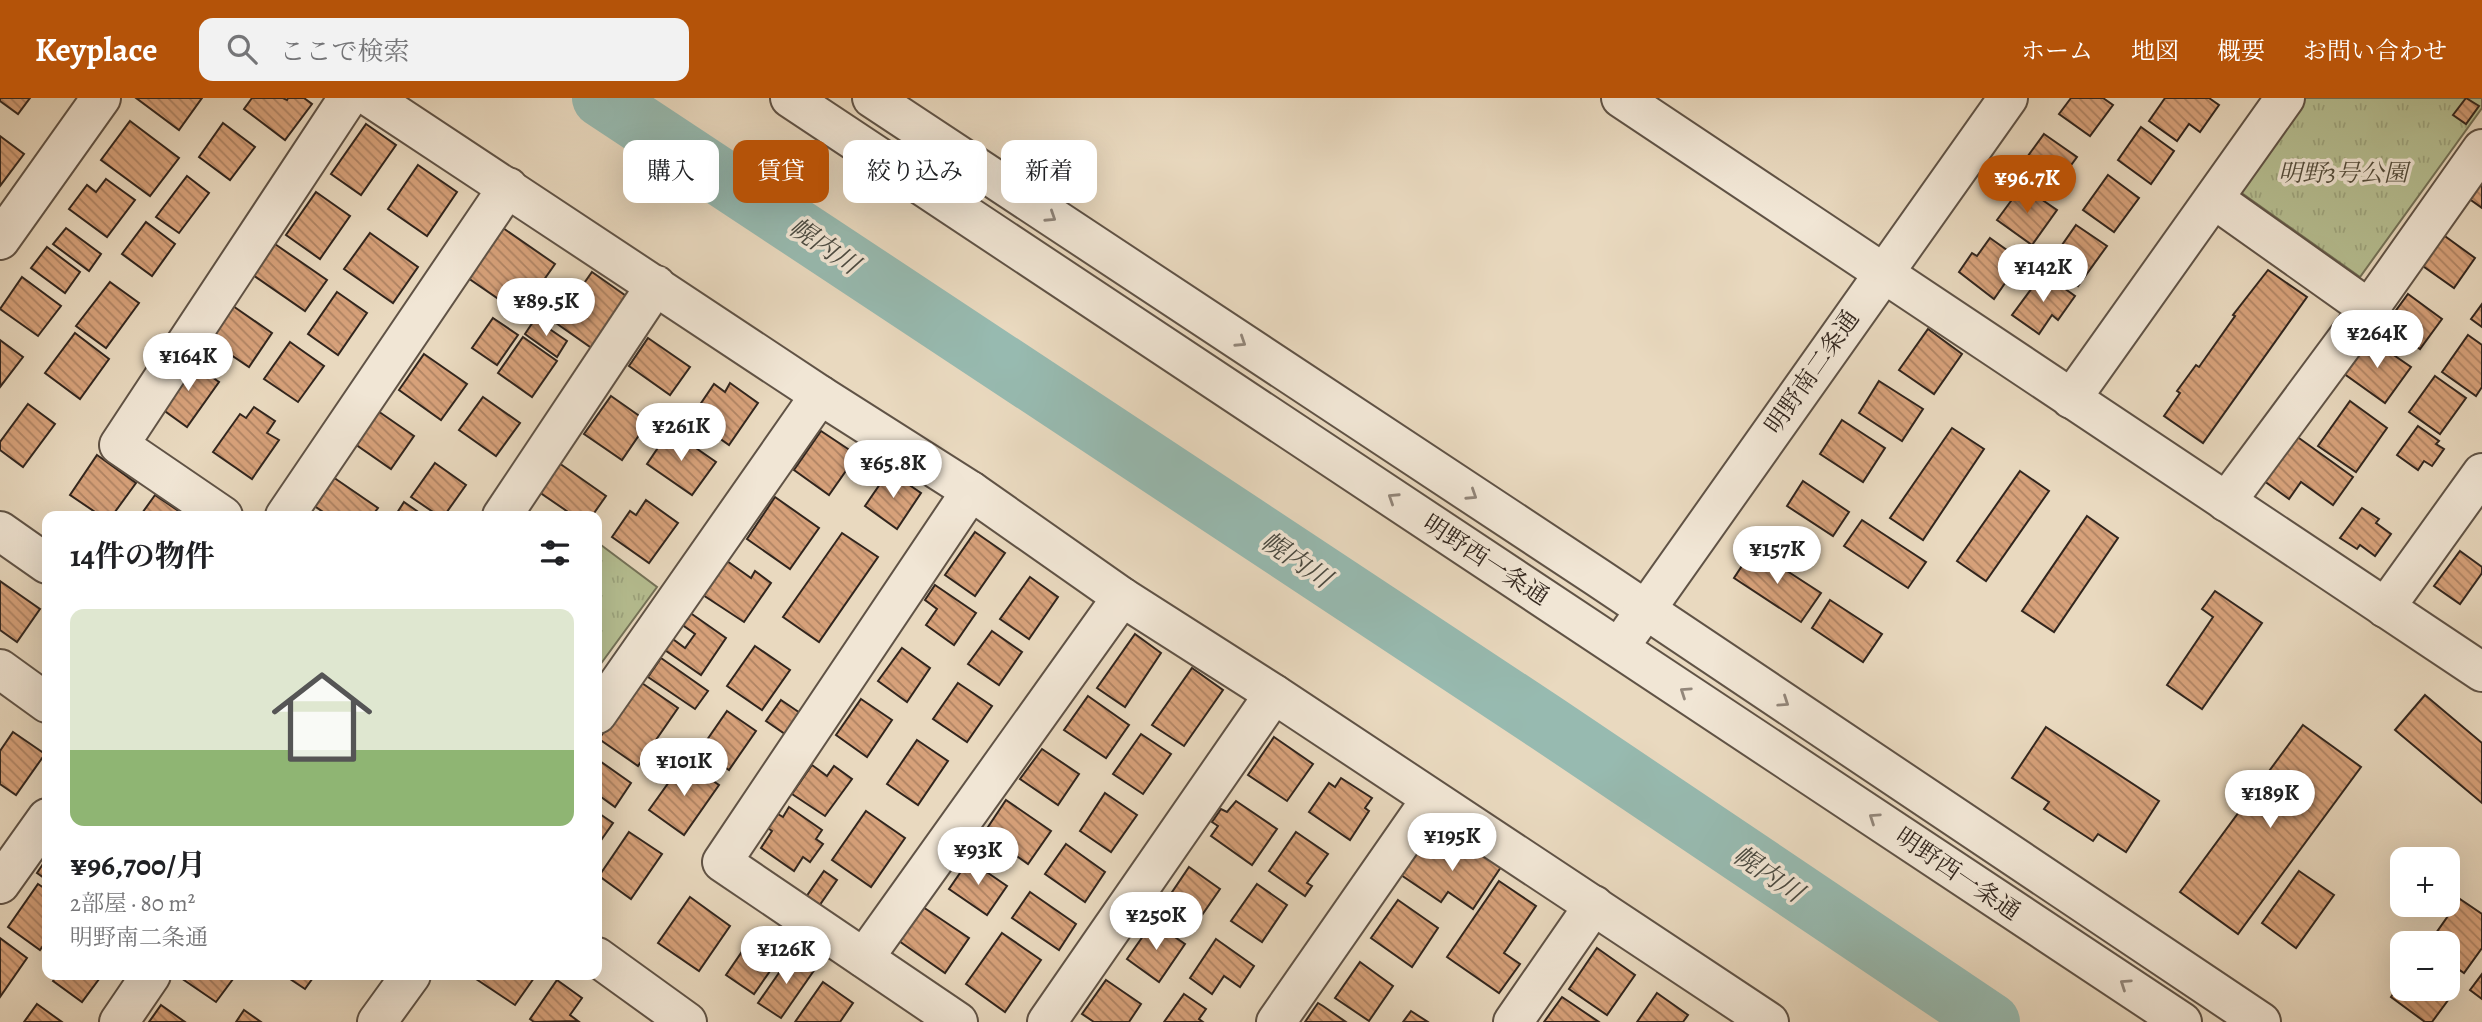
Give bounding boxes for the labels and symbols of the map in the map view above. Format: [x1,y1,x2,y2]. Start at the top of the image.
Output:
pin: ¥96.7K [1970,156,2084,215]
park label: 明野3号公園 [2278,157,2412,189]
one-way arrow [1044,209,1057,222]
water label: 幌内川 [782,210,869,284]
pin: ¥142K [1994,244,2092,304]
pin: ¥89.5K [489,278,603,338]
street label: 明野南二条通 [1758,304,1866,440]
pin: ¥264K [2328,310,2426,370]
pin: ¥164K [139,334,237,393]
one-way arrow [1233,334,1246,347]
pin: ¥261K [632,404,730,463]
pin: ¥65.8K [836,440,950,500]
one-way arrow [1464,487,1477,499]
one-way arrow [1388,494,1401,506]
street label: 明野西一条通 [1417,507,1555,613]
water label: 幌内川 [1254,524,1341,598]
pin: ¥157K [1728,526,1826,586]
one-way arrow [1680,688,1693,700]
one-way arrow [1776,694,1789,707]
pin: ¥101K [635,738,733,798]
pin: ¥189K [2221,770,2319,830]
pin: ¥195K [1403,814,1501,873]
one-way arrow [1869,814,1882,826]
street label: 明野西一条通 [1889,820,2027,928]
pin: ¥93K [937,828,1019,887]
water label: 幌内川 [1726,838,1813,912]
pin: ¥250K [1107,892,1205,952]
pin: ¥126K [737,926,835,986]
one-way arrow [2120,980,2133,992]

